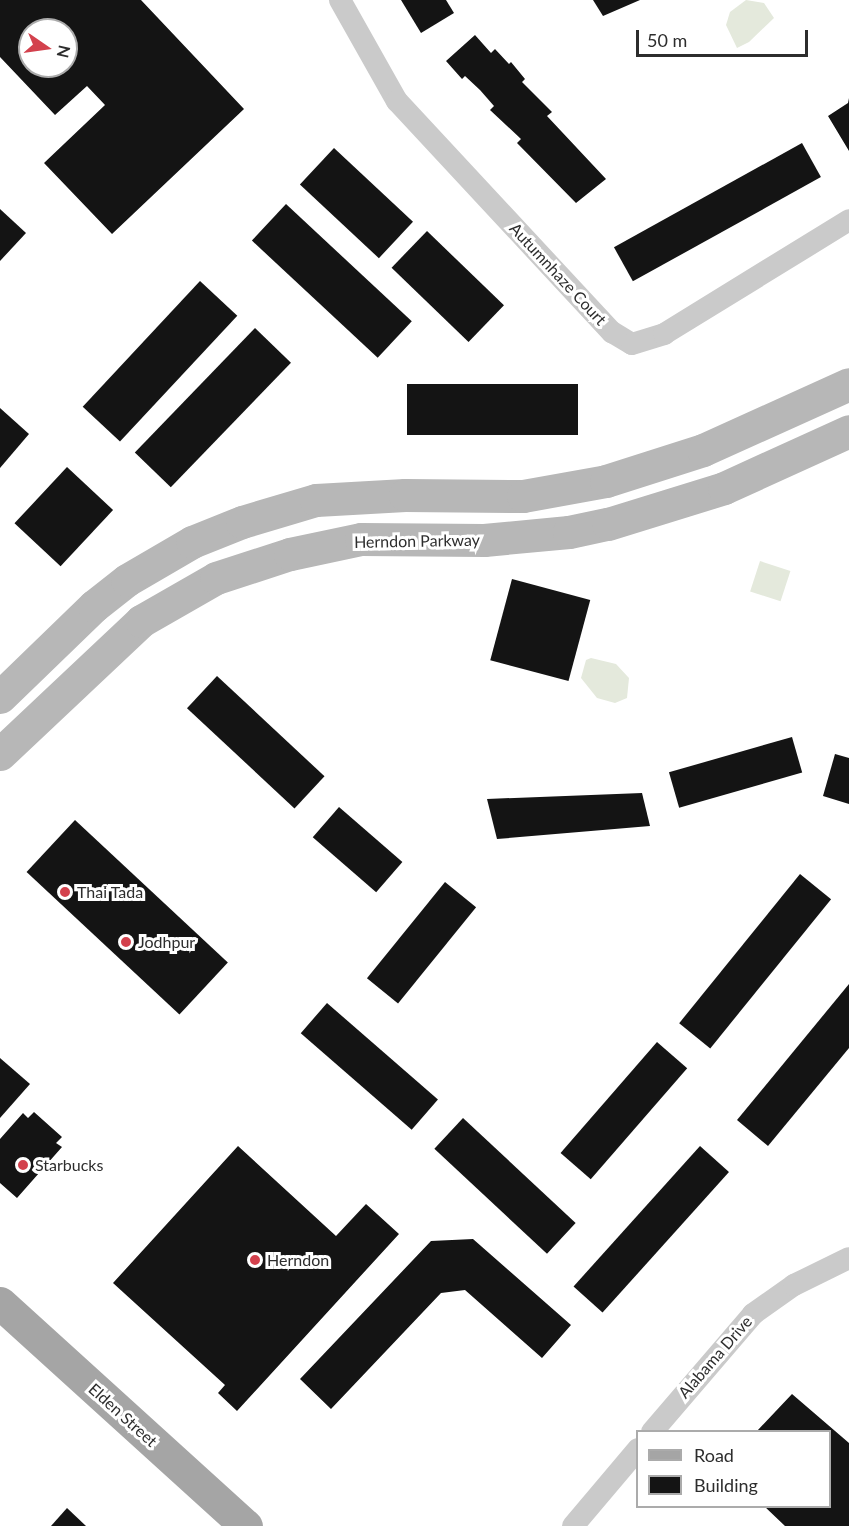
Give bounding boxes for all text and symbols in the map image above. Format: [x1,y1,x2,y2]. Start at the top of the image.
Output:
north arrow [18,18,78,78]
scale bar [639,18,812,56]
text: 50 m [647,29,687,51]
text: N [53,44,75,60]
street label: Autumnhaze Court [506,219,610,329]
street label: Herndon Parkway [354,530,480,552]
place label: Thai Tada [77,882,144,902]
marker: Thai Tada [58,885,72,899]
place label: Jodhpur [138,932,195,952]
marker: Jodhpur [119,935,133,949]
place label: Starbucks [35,1155,103,1175]
marker: Starbucks [16,1158,30,1172]
place label: Herndon [267,1250,329,1270]
marker: Herndon [248,1253,262,1267]
street label: Alabama Drive [674,1312,756,1402]
street label: Elden Street [85,1379,161,1451]
legend [636,1430,831,1508]
text: Road [694,1444,734,1466]
text: Building [694,1474,758,1496]

